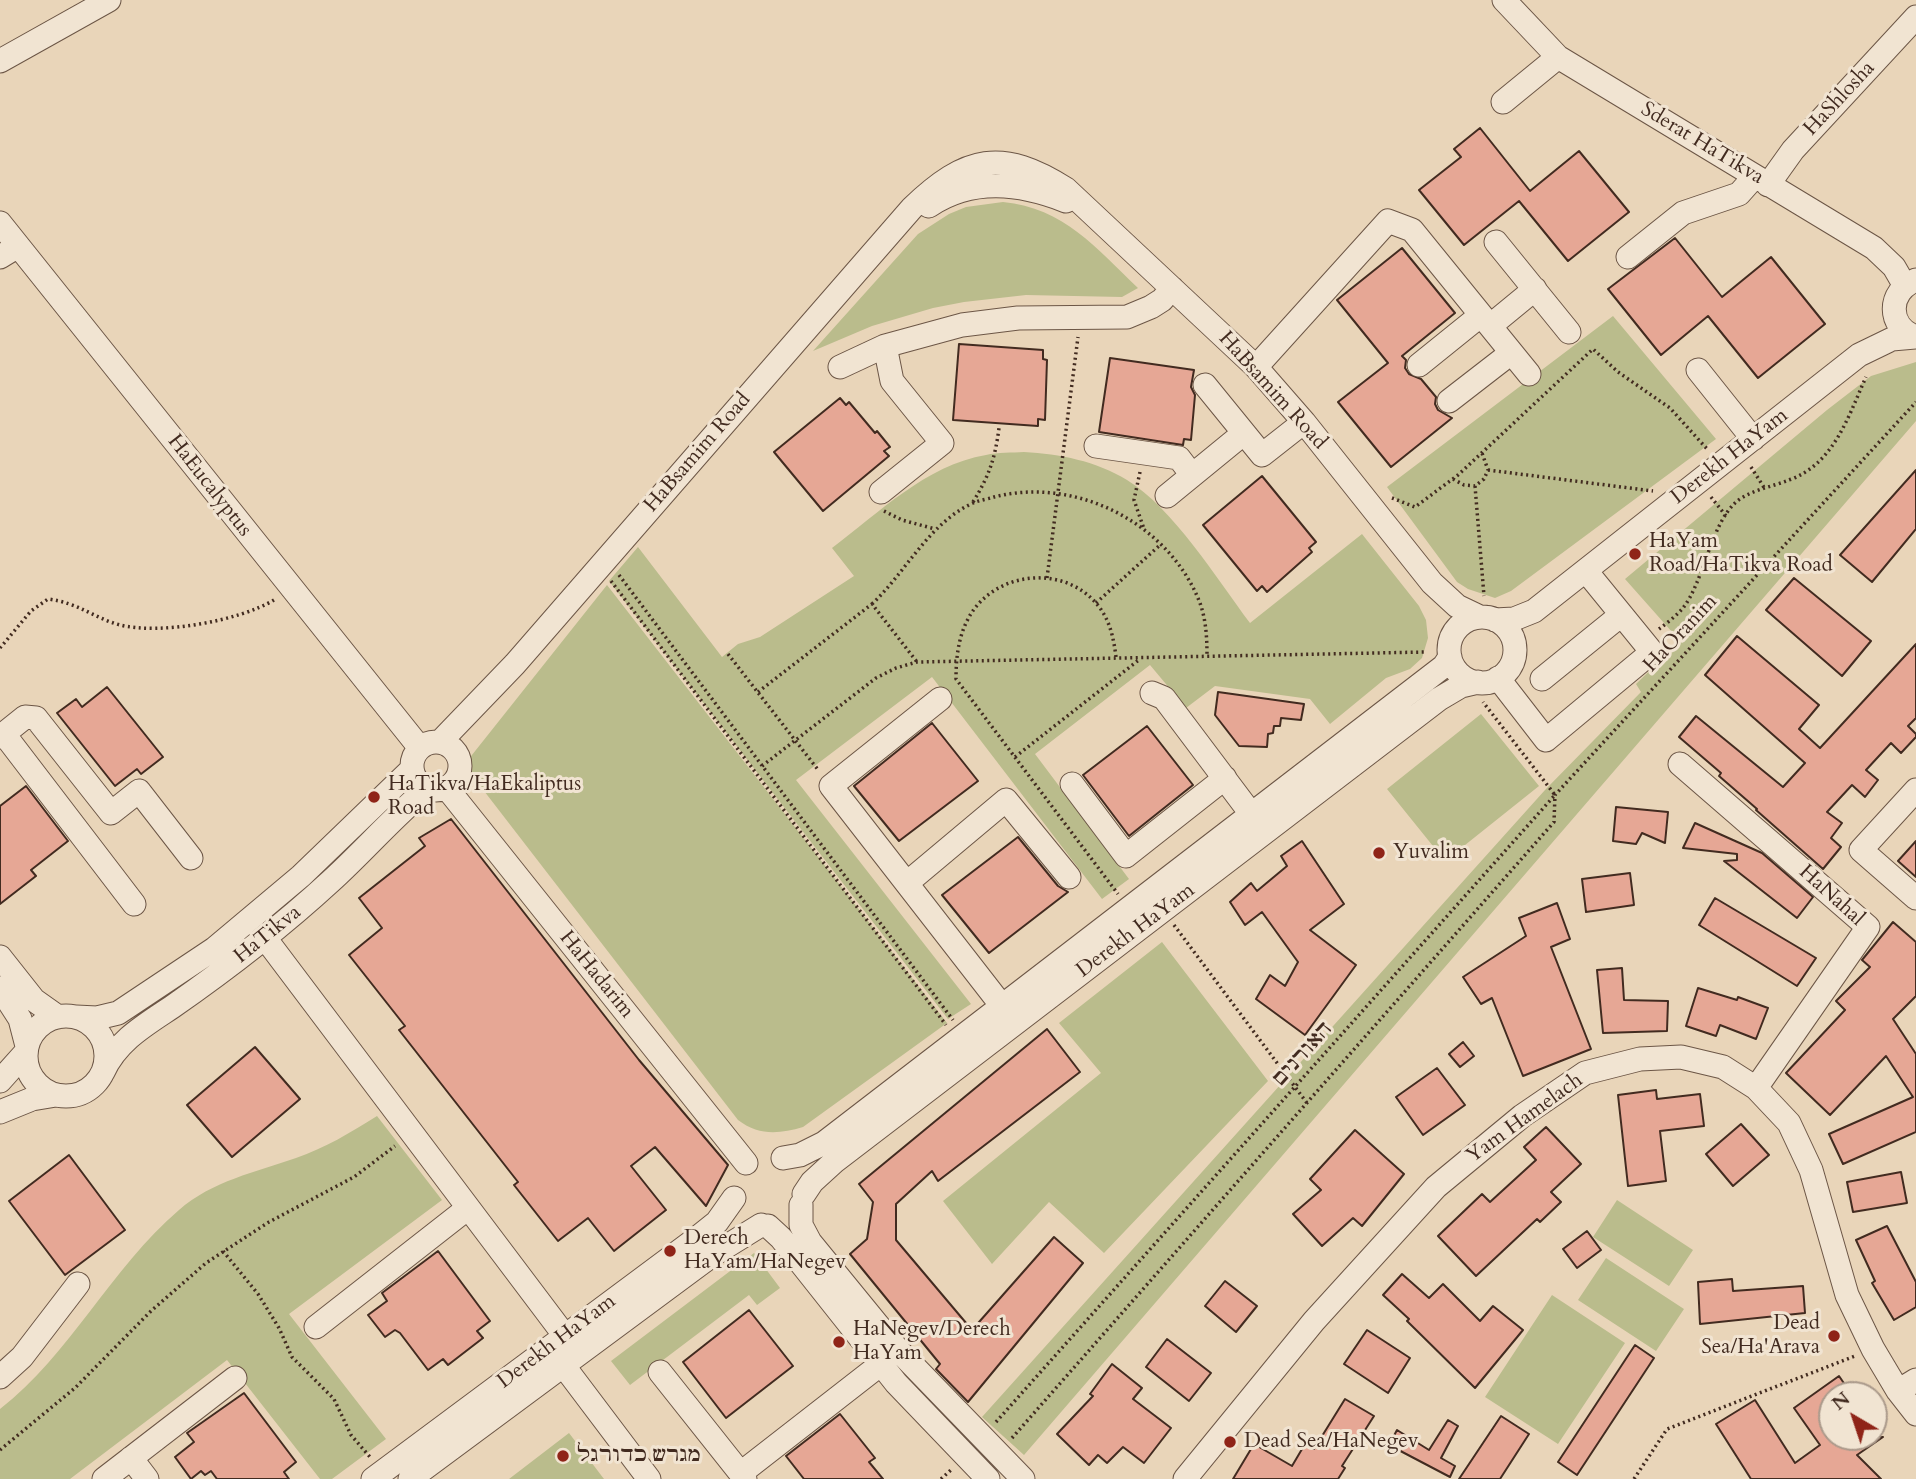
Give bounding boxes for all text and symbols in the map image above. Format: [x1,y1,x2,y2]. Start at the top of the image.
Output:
street label: HaShlosha [1799,56,1881,142]
street label: Sderat HaTikva [1636,97,1768,191]
street label: HaBsamim Road [1212,327,1332,455]
street label: HaBsamim Road [639,388,757,518]
street label: Derekh HaYam [1667,404,1793,510]
street label: HaEucalyptus [161,430,257,542]
place label: HaYam Road/HaTikva Road [1649,529,1833,579]
marker: HaYam Road/HaTikva Road [1627,546,1643,562]
street label: HaOranim [1639,590,1723,678]
place label: HaTikva/HaEkaliptus Road [388,772,581,822]
marker: HaTikva/HaEkaliptus Road [366,789,382,805]
place label: Yuvalim [1393,840,1469,866]
marker: Yuvalim [1371,845,1387,861]
street label: HaNahal [1793,860,1869,932]
street label: Derekh HaYam [1072,878,1200,984]
street label: HaTikva [229,900,307,970]
street label: HaHadarim [553,926,639,1024]
street label: האורנים [1267,1018,1339,1092]
street label: Yam Hamelach [1462,1068,1588,1170]
place label: Derech HaYam/HaNegev [684,1226,846,1276]
marker: Derech HaYam/HaNegev [662,1243,678,1259]
street label: Derekh HaYam [493,1289,621,1395]
place label: Dead Sea/Ha'Arava [1701,1311,1820,1361]
place label: HaNegev/Derech HaYam [853,1317,1011,1367]
marker: Dead Sea/Ha'Arava [1826,1328,1842,1344]
marker: HaNegev/Derech HaYam [831,1334,847,1350]
north arrow [1818,1381,1888,1451]
text: N [1826,1386,1856,1417]
place label: Dead Sea/HaNegev [1244,1429,1418,1455]
marker: Dead Sea/HaNegev [1222,1434,1238,1450]
place label: מגרש כדורגל [577,1443,701,1469]
marker: מגרש כדורגל [555,1448,571,1464]

